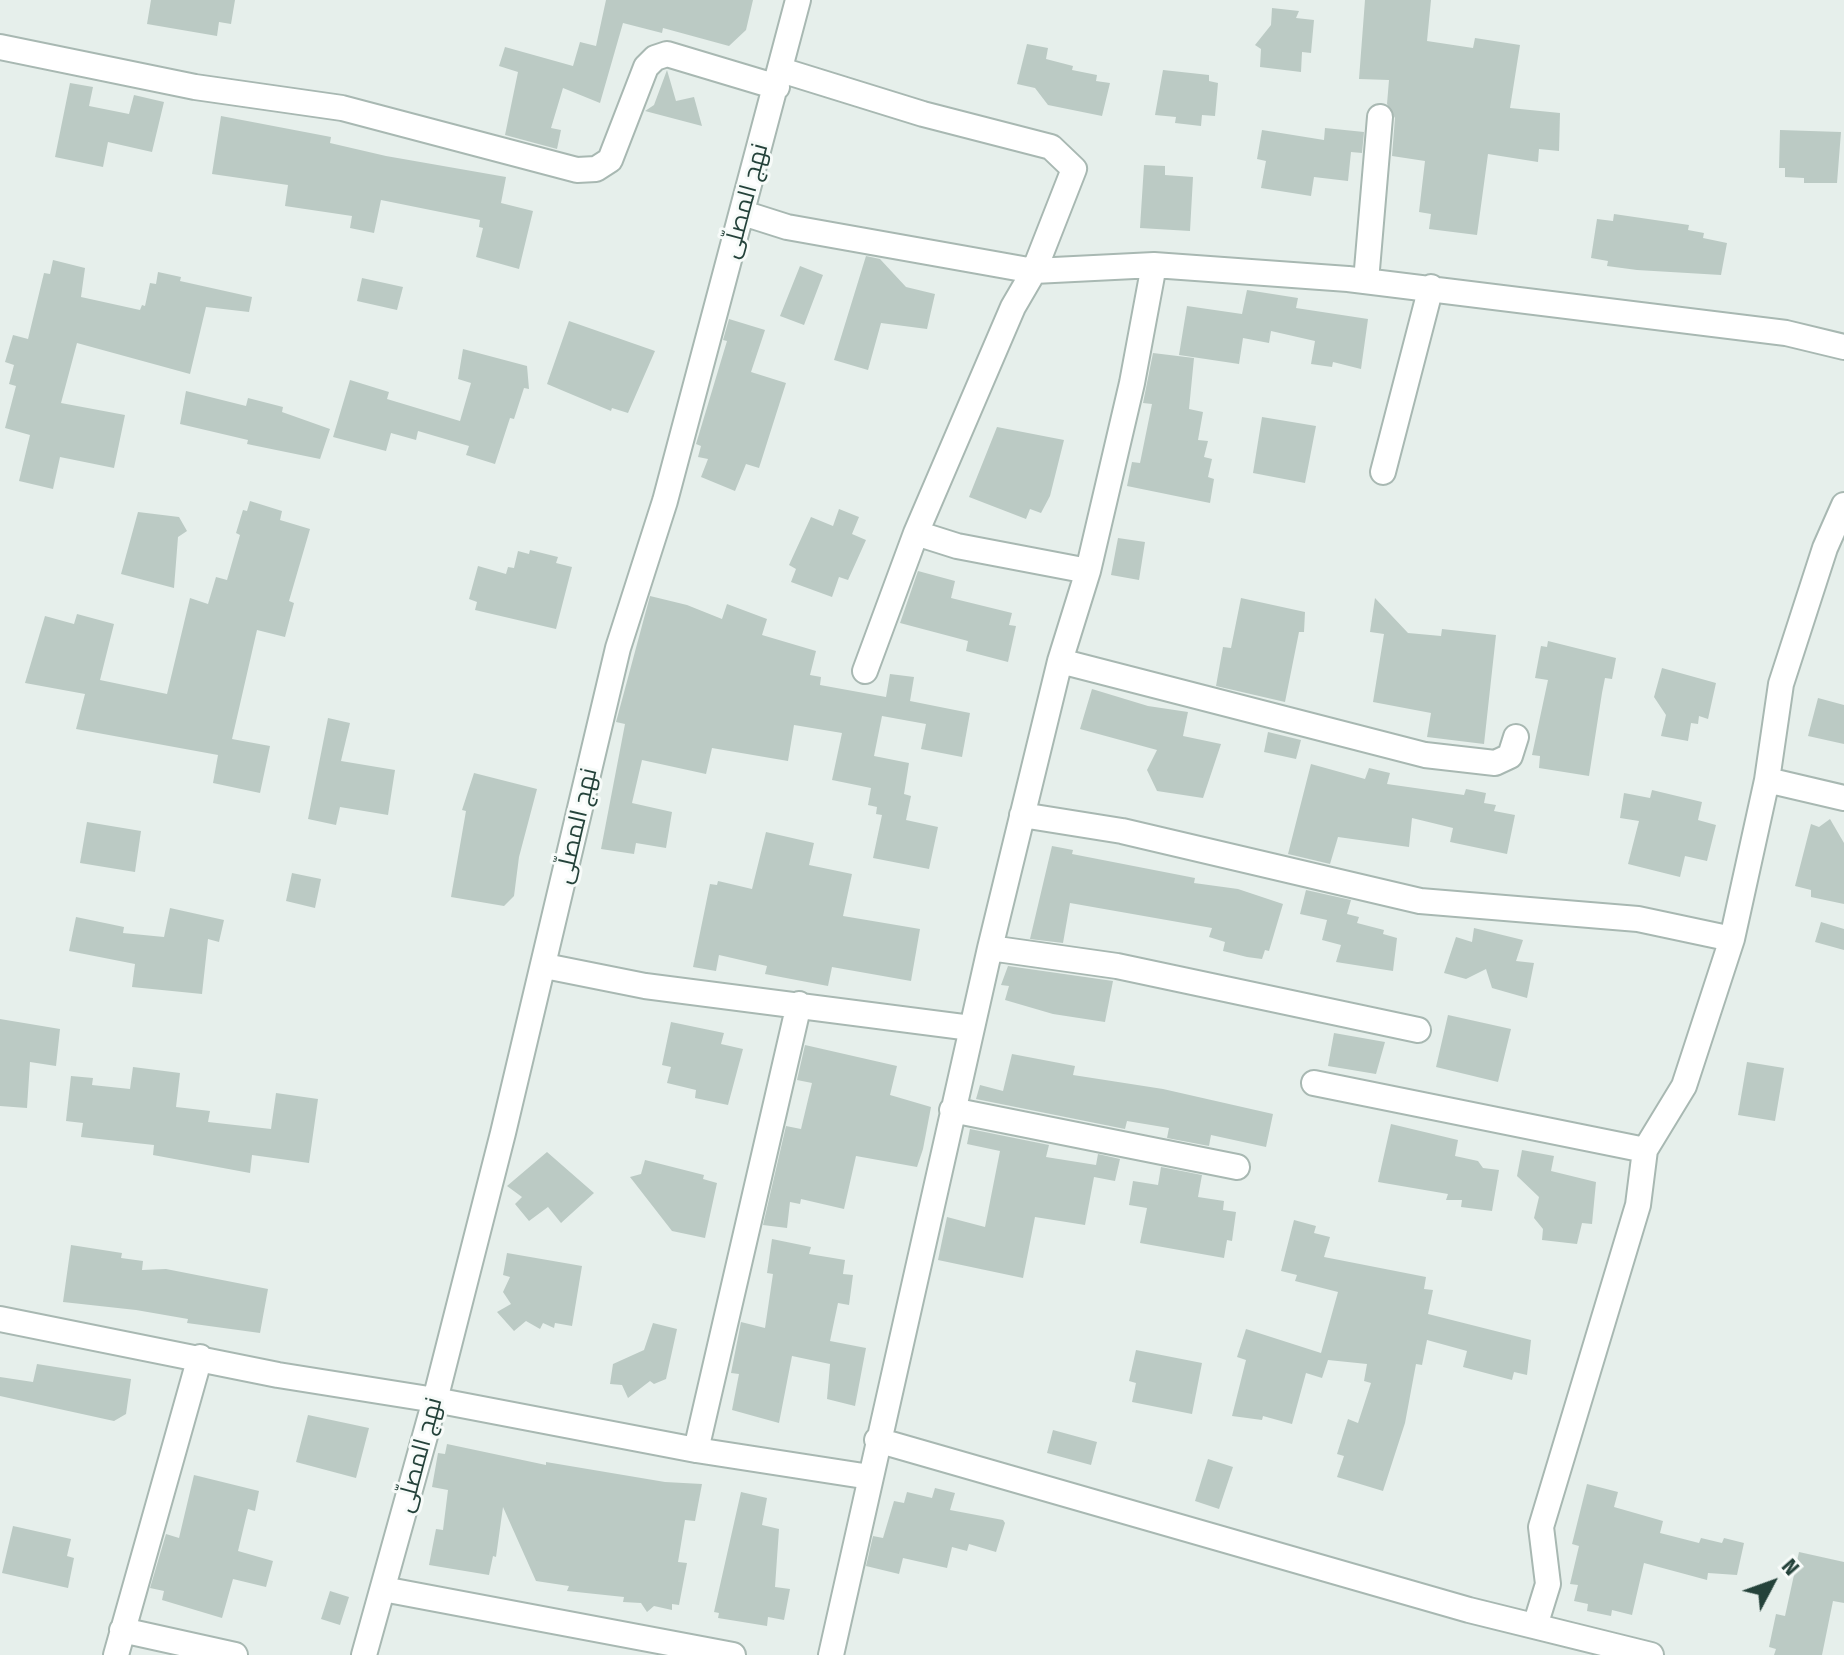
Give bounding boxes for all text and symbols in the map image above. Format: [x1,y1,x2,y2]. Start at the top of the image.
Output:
street label: نهج المصلّى [717,140,775,262]
street label: نهج المصلّى [550,765,604,887]
street label: نهج المصلّى [391,1394,449,1516]
north arrow [1732,1543,1812,1623]
text: N [1776,1553,1805,1581]

